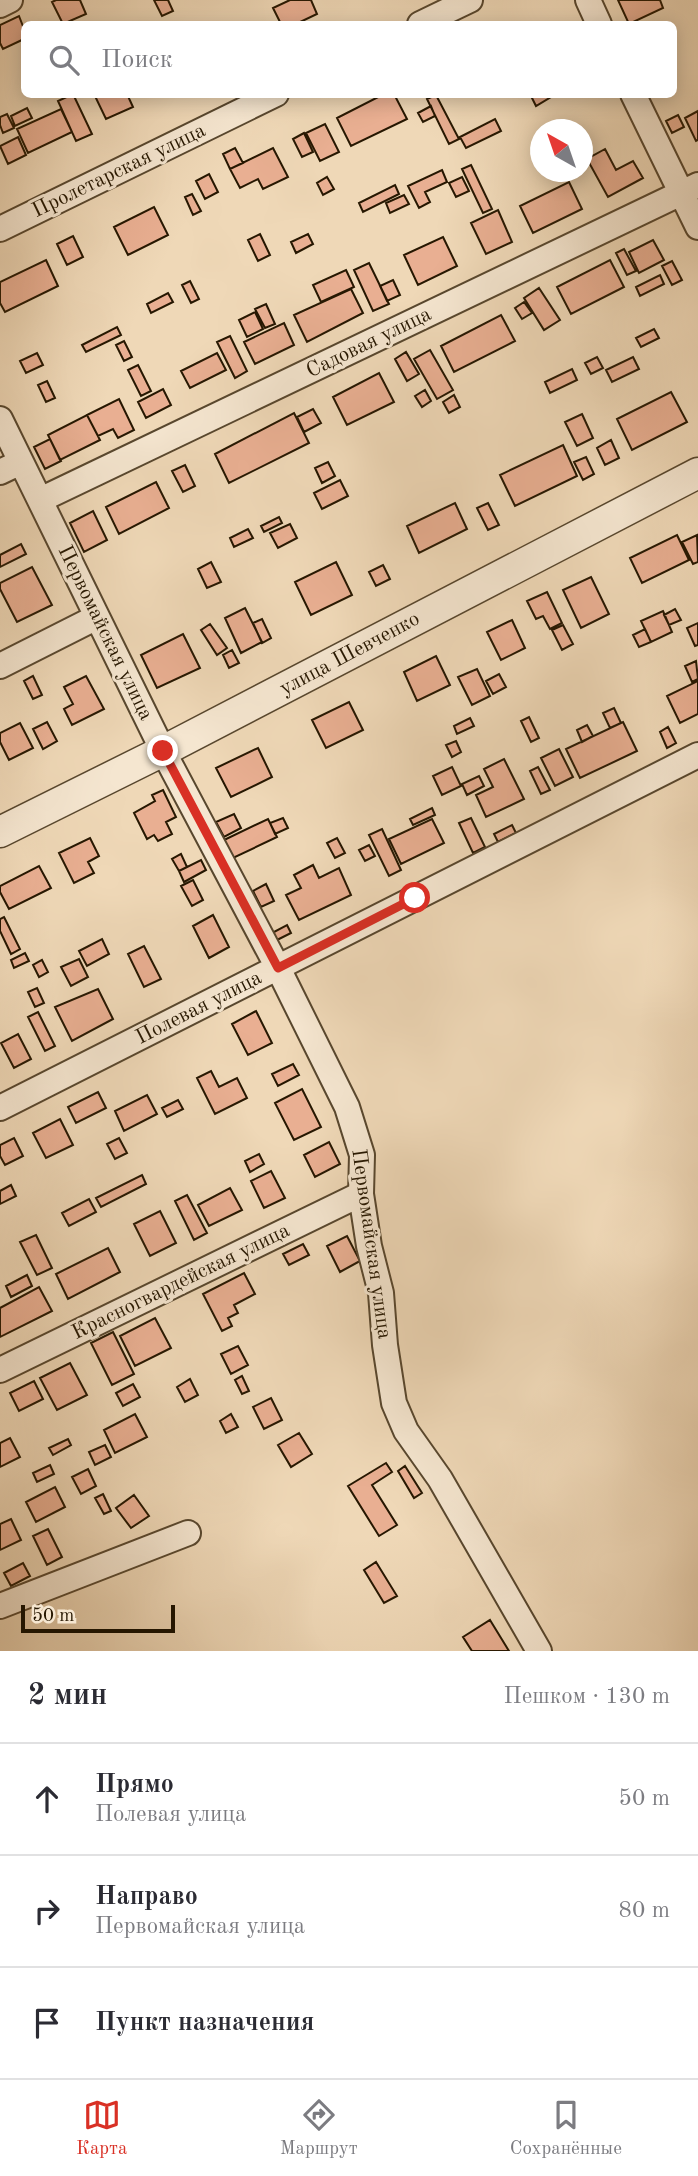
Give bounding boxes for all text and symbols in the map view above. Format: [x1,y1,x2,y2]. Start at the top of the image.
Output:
search box [21,21,677,98]
icon: search [45,41,83,79]
text: Поиск [101,47,173,73]
north arrow [530,119,593,182]
street label: Пролетарская улица [29,120,209,222]
street label: Садовая улица [303,304,435,382]
street label: Первомайская улица [53,542,157,724]
street label: улица Шевченко [277,608,423,700]
route end [147,735,178,766]
route start [399,882,430,913]
street label: Полевая улица [133,967,265,1049]
street label: Первомайская улица [347,1147,395,1341]
street label: Красногвардейская улица [69,1220,293,1344]
scale bar [21,1602,175,1634]
text: 50 m [32,1607,74,1626]
text: 2 мин [28,1681,107,1711]
text: Пешком · 130 m [504,1685,670,1708]
text: Прямо [95,1772,174,1798]
icon: ahead [28,1780,66,1818]
text: 50 m [619,1787,670,1810]
text: Полевая улица [95,1803,246,1826]
text: Направо [95,1884,198,1910]
icon: right [28,1892,66,1930]
text: 80 m [619,1899,670,1922]
text: Первомайская улица [95,1915,305,1938]
icon: arrive [28,2004,66,2042]
text: Пункт назначения [95,2010,314,2036]
tab: Карта [76,2096,127,2161]
tab: Маршрут [280,2096,358,2161]
tab: Сохранённые [510,2096,622,2161]

